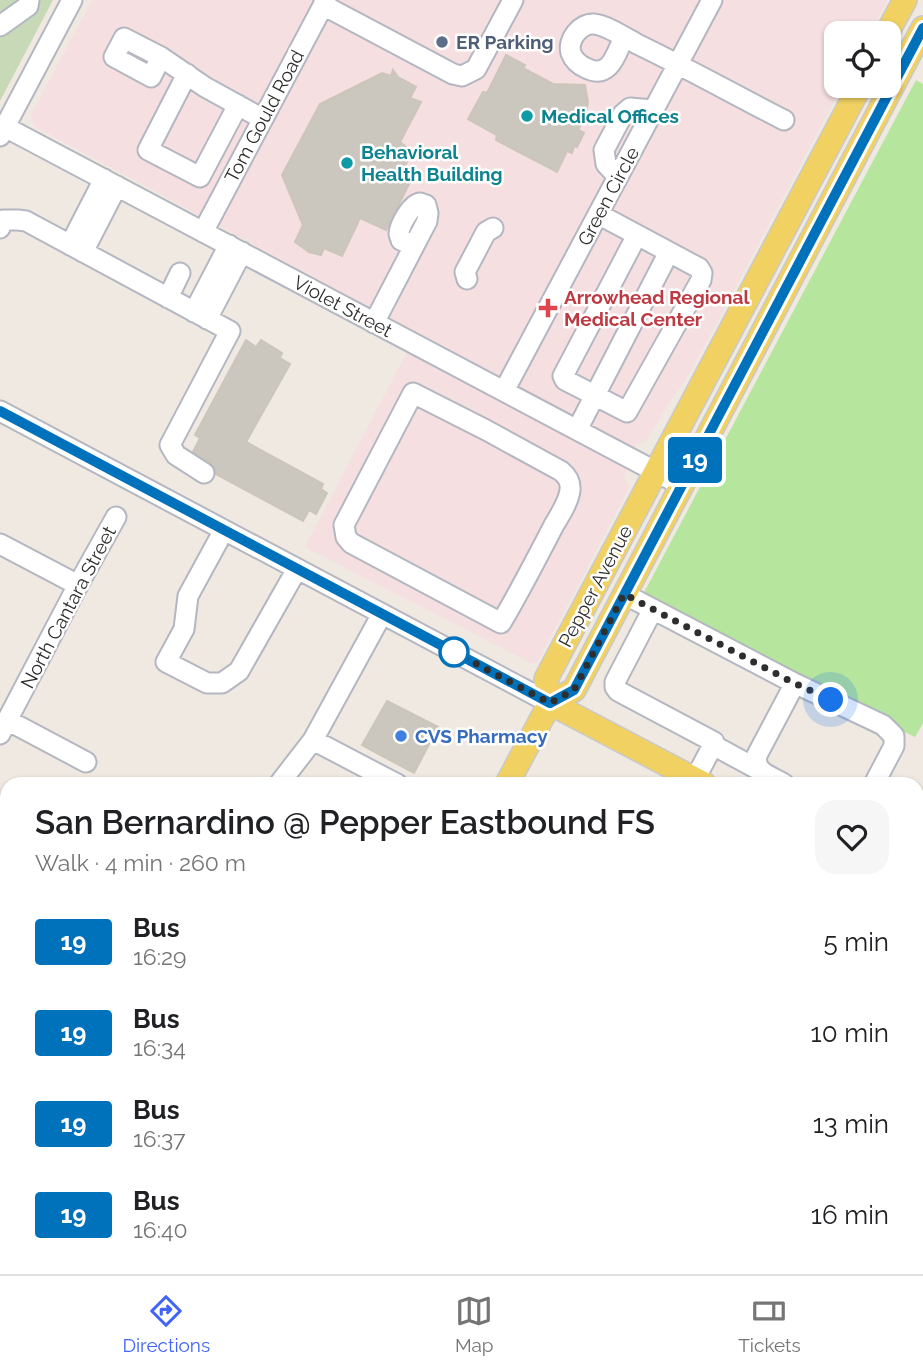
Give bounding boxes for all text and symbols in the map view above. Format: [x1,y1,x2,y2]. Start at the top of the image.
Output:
map controls [824,21,901,98]
button: locate [824,21,901,98]
place label: ER Parking [456,31,554,53]
marker: ER Parking [434,34,450,50]
street label: Tom Gould Road [220,46,308,186]
place label: Medical Offices [541,105,679,127]
marker: Medical Offices [519,108,535,124]
place label: Behavioral Health Building [361,141,503,185]
street label: Green Circle [573,143,643,249]
marker: Behavioral Health Building [339,155,355,171]
street label: Violet Street [290,271,397,341]
place label: Arrowhead Regional Medical Center [564,286,750,330]
marker: Arrowhead Regional Medical Center [538,298,558,318]
line badge: 19 [664,437,726,483]
text: 19 [682,445,708,474]
street label: Pepper Avenue [554,521,636,651]
street label: North Cantara Street [16,522,120,692]
unlabelled marker [439,637,469,667]
your location [813,682,848,717]
place label: CVS Pharmacy [415,725,548,747]
marker: CVS Pharmacy [393,728,409,744]
button: heart [815,800,889,874]
text: San Bernardino @ Pepper Eastbound FS [35,803,655,842]
text: Walk · 4 min · 260 m [35,849,246,876]
text: Bus [133,913,180,943]
text: 19 [61,927,87,956]
text: 5 min [823,927,889,957]
text: 16:29 [133,943,187,970]
text: Bus [133,1004,180,1034]
text: 19 [61,1018,87,1047]
text: 10 min [811,1018,889,1048]
text: 16:34 [133,1034,186,1061]
text: Bus [133,1095,180,1125]
text: 19 [61,1109,87,1138]
text: 13 min [813,1109,889,1139]
text: 16:37 [133,1125,186,1152]
text: Bus [133,1186,180,1216]
text: 19 [61,1200,87,1229]
text: 16 min [811,1200,889,1230]
text: 16:40 [133,1216,188,1243]
tab: Directions [122,1292,210,1356]
tab: Map [455,1292,494,1356]
tab: Tickets [738,1292,801,1356]

